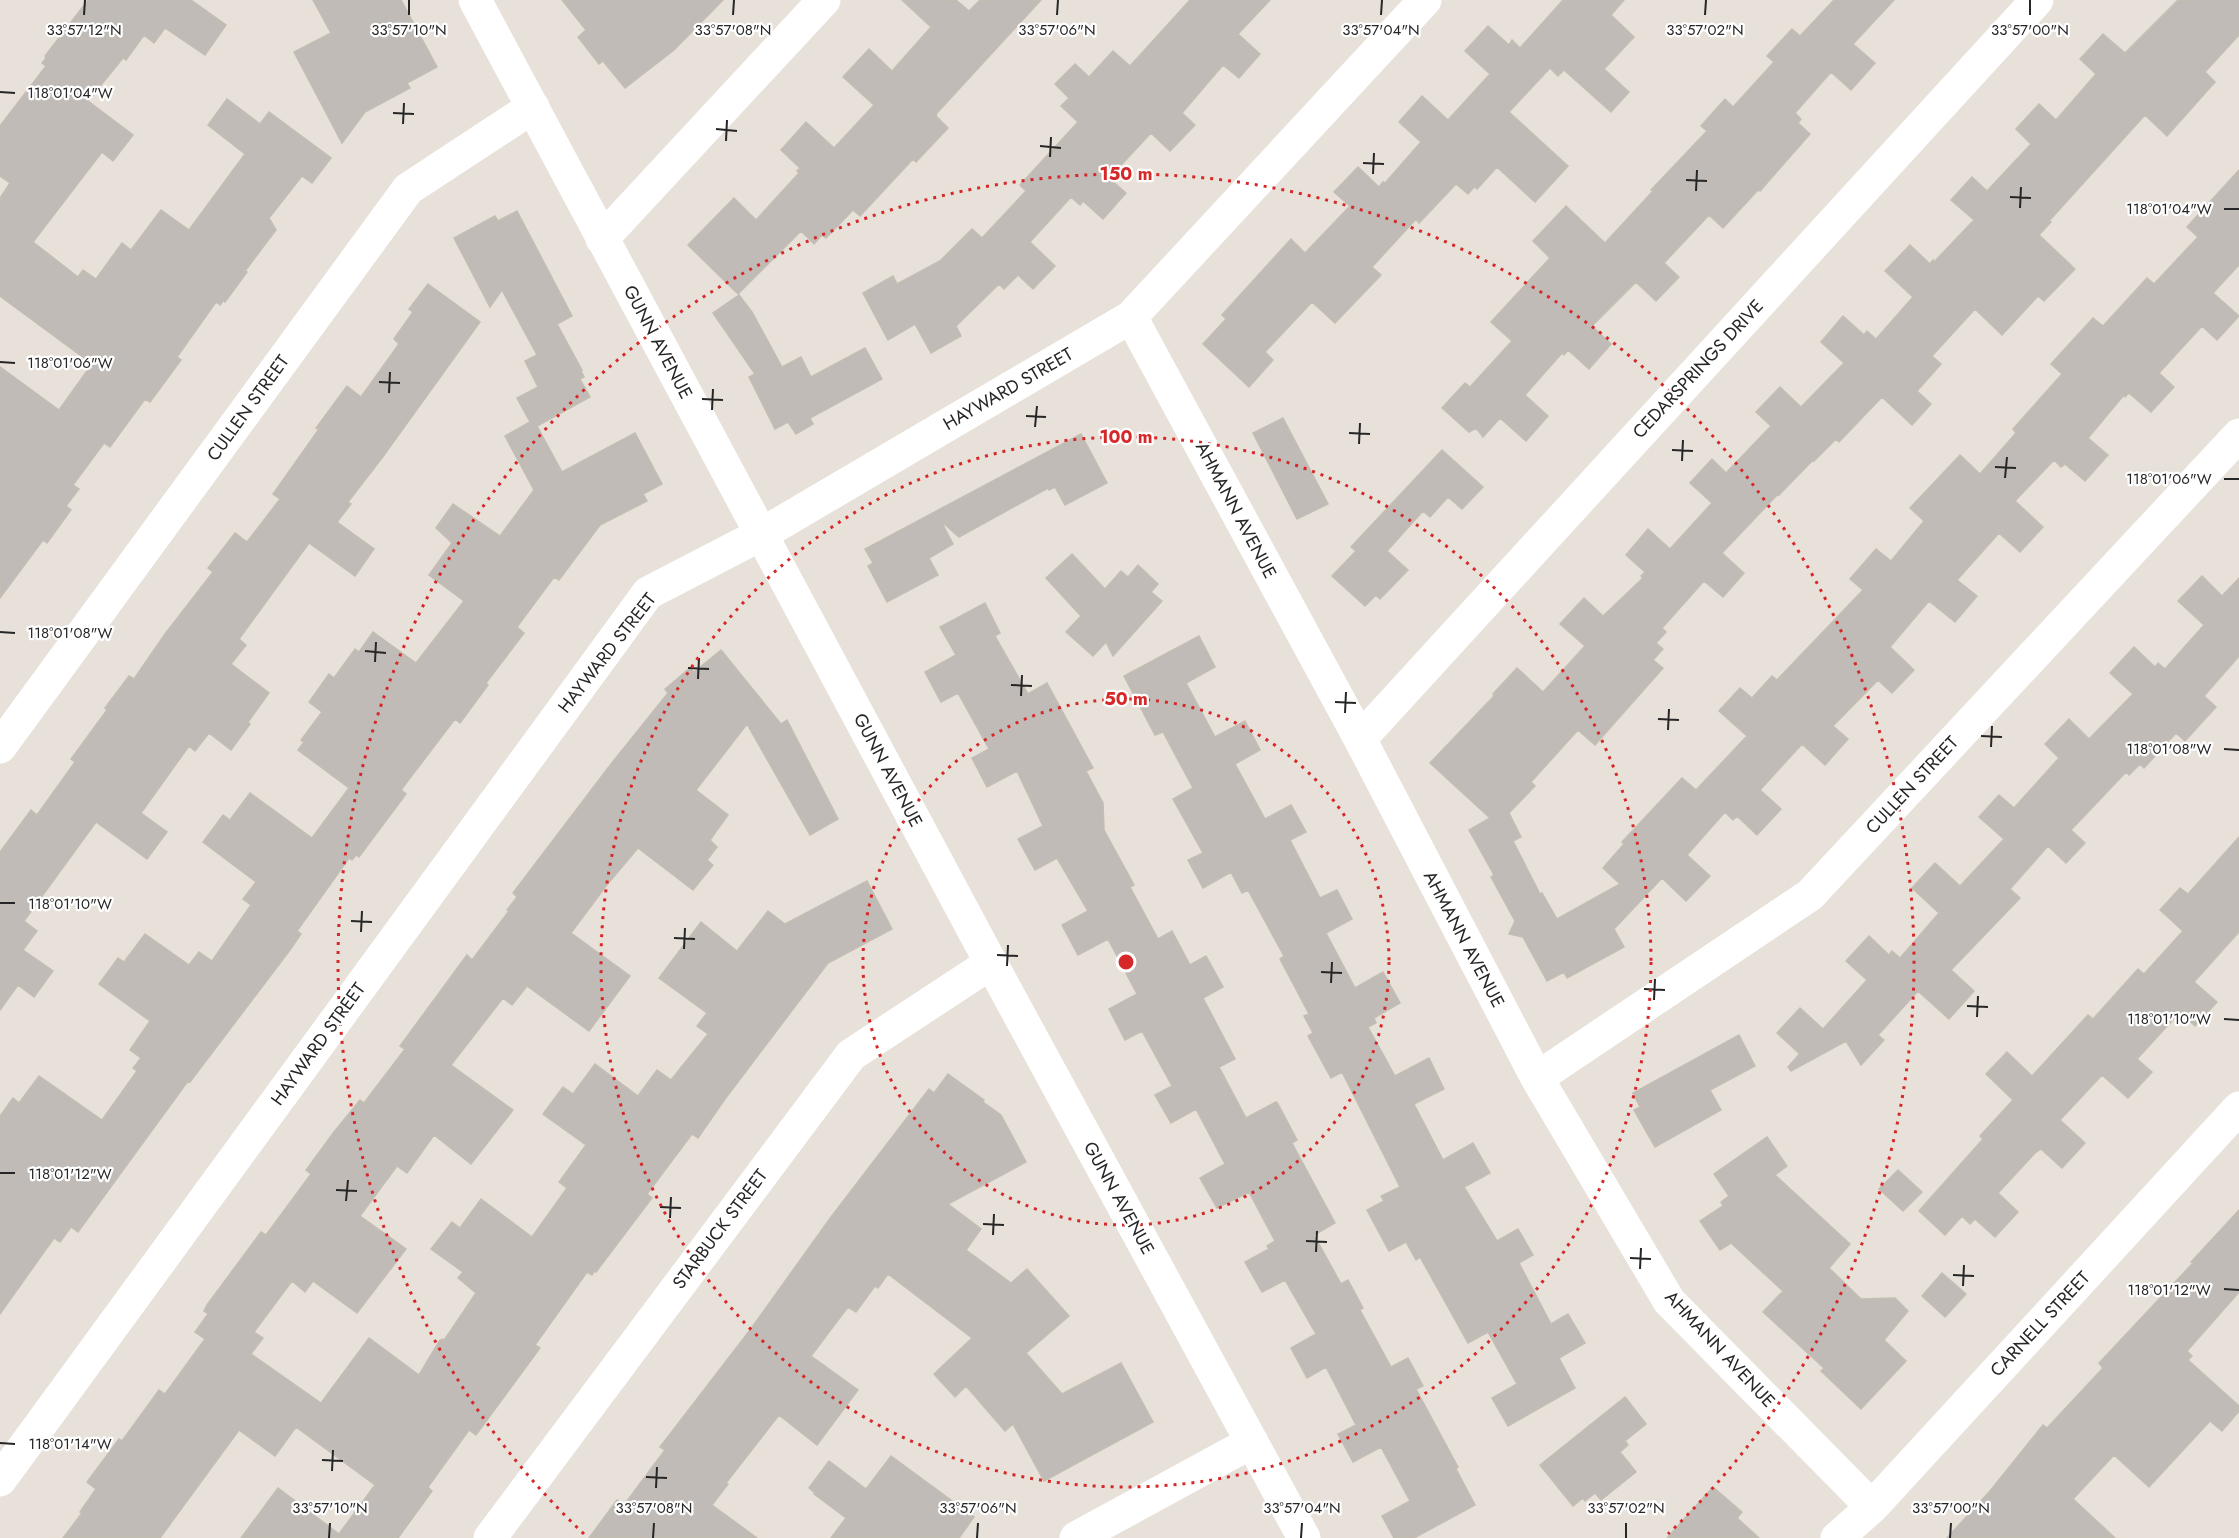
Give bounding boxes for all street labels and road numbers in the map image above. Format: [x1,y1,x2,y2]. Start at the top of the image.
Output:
street label: GUNN AVENUE [617,280,699,404]
street label: CEDARSPRINGS DRIVE [1627,294,1769,444]
street label: HAYWARD STREET [938,341,1078,437]
street label: CULLEN STREET [201,349,296,466]
street label: AHMANN AVENUE [1189,437,1283,583]
street label: HAYWARD STREET [552,587,663,719]
street label: GUNN AVENUE [847,708,929,832]
street label: CULLEN STREET [1860,730,1965,840]
street label: AHMANN AVENUE [1417,866,1511,1012]
street label: HAYWARD STREET [265,977,372,1111]
street label: GUNN AVENUE [1077,1137,1161,1259]
street label: STARBUCK STREET [666,1163,774,1294]
street label: CARNELL STREET [1984,1265,2096,1383]
street label: AHMANN AVENUE [1659,1285,1781,1413]

